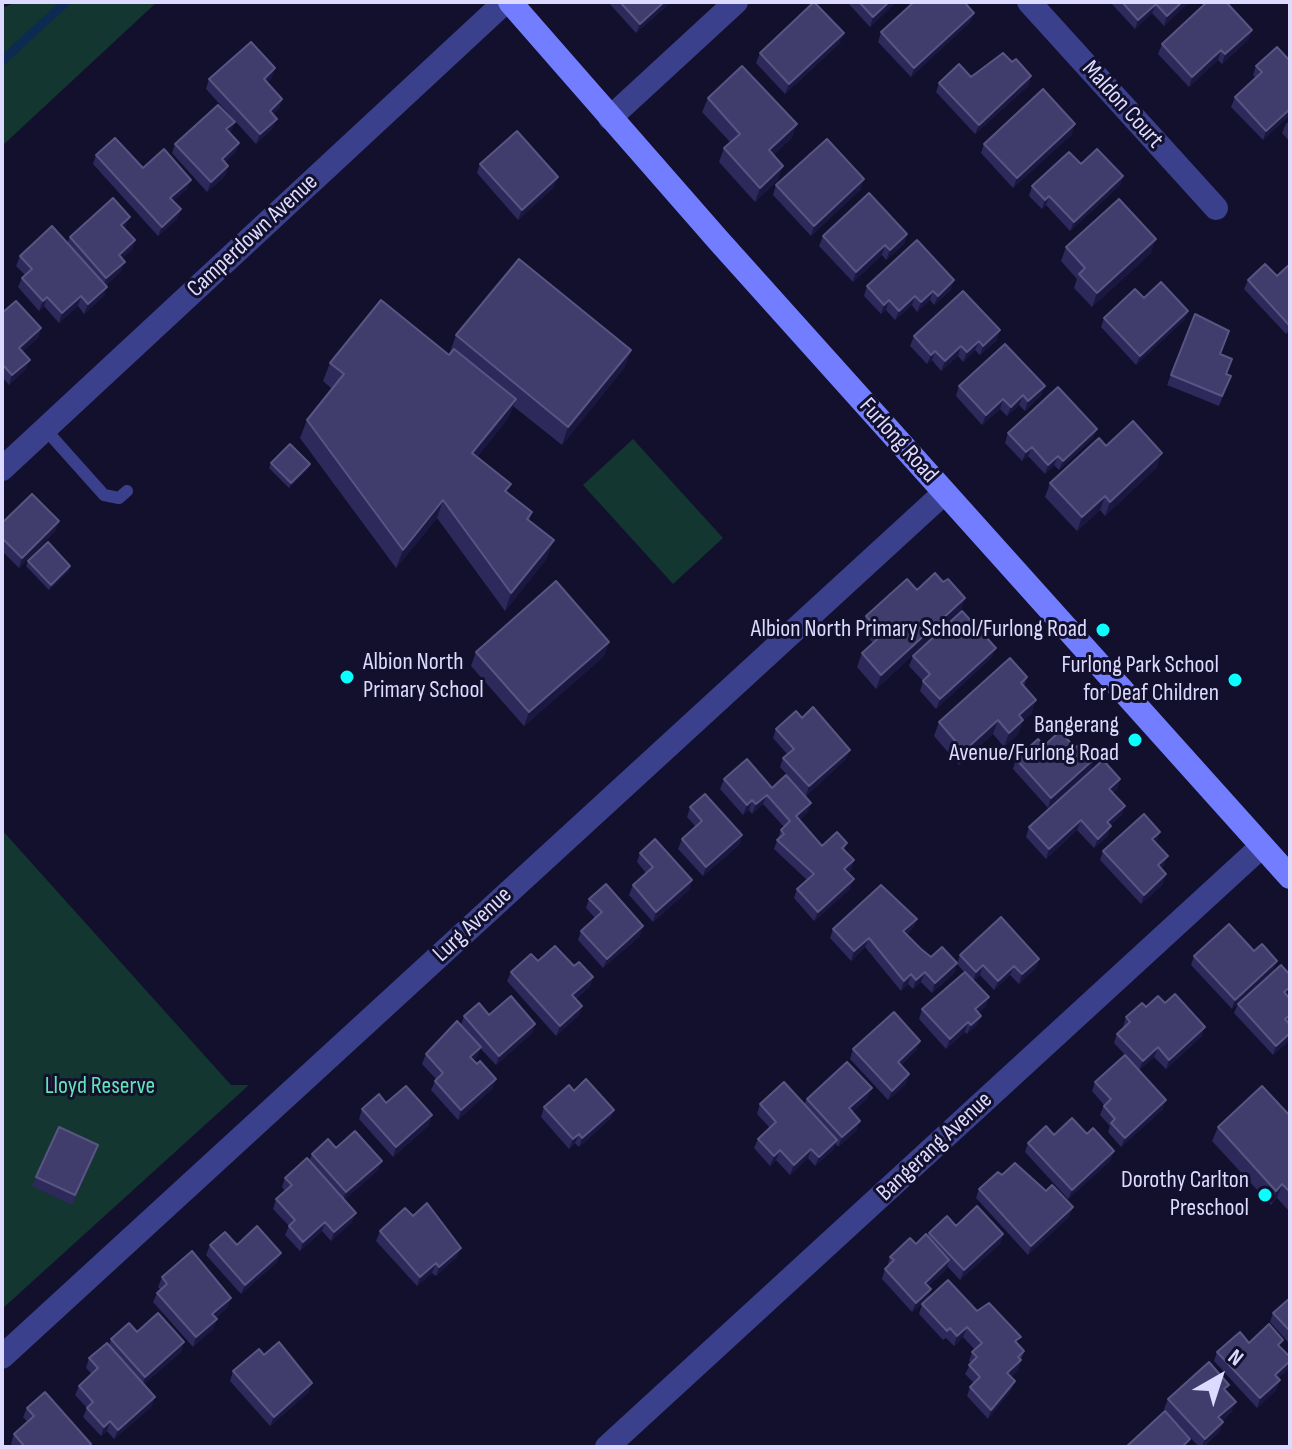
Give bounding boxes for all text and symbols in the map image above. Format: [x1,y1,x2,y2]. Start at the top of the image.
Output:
street label: Maldon Court [1075,55,1169,155]
street label: Camperdown Avenue [182,168,324,304]
street label: Furlong Road [852,393,944,489]
place label: Albion North Primary School/Furlong Road [751,616,1087,644]
marker: Albion North Primary School/Furlong Road [1094,621,1112,639]
place label: Albion North Primary School [363,649,484,705]
place label: Furlong Park School for Deaf Children [1061,652,1219,708]
marker: Albion North Primary School [338,668,356,686]
marker: Furlong Park School for Deaf Children [1226,671,1244,689]
place label: Bangerang Avenue/Furlong Road [949,712,1119,768]
marker: Bangerang Avenue/Furlong Road [1126,731,1144,749]
street label: Lurg Avenue [428,881,518,969]
park label: Lloyd Reserve [45,1073,155,1101]
street label: Bangerang Avenue [871,1086,999,1208]
place label: Dorothy Carlton Preschool [1121,1167,1249,1223]
marker: Dorothy Carlton Preschool [1256,1186,1274,1204]
north arrow [1180,1337,1260,1417]
text: N [1222,1344,1248,1372]

